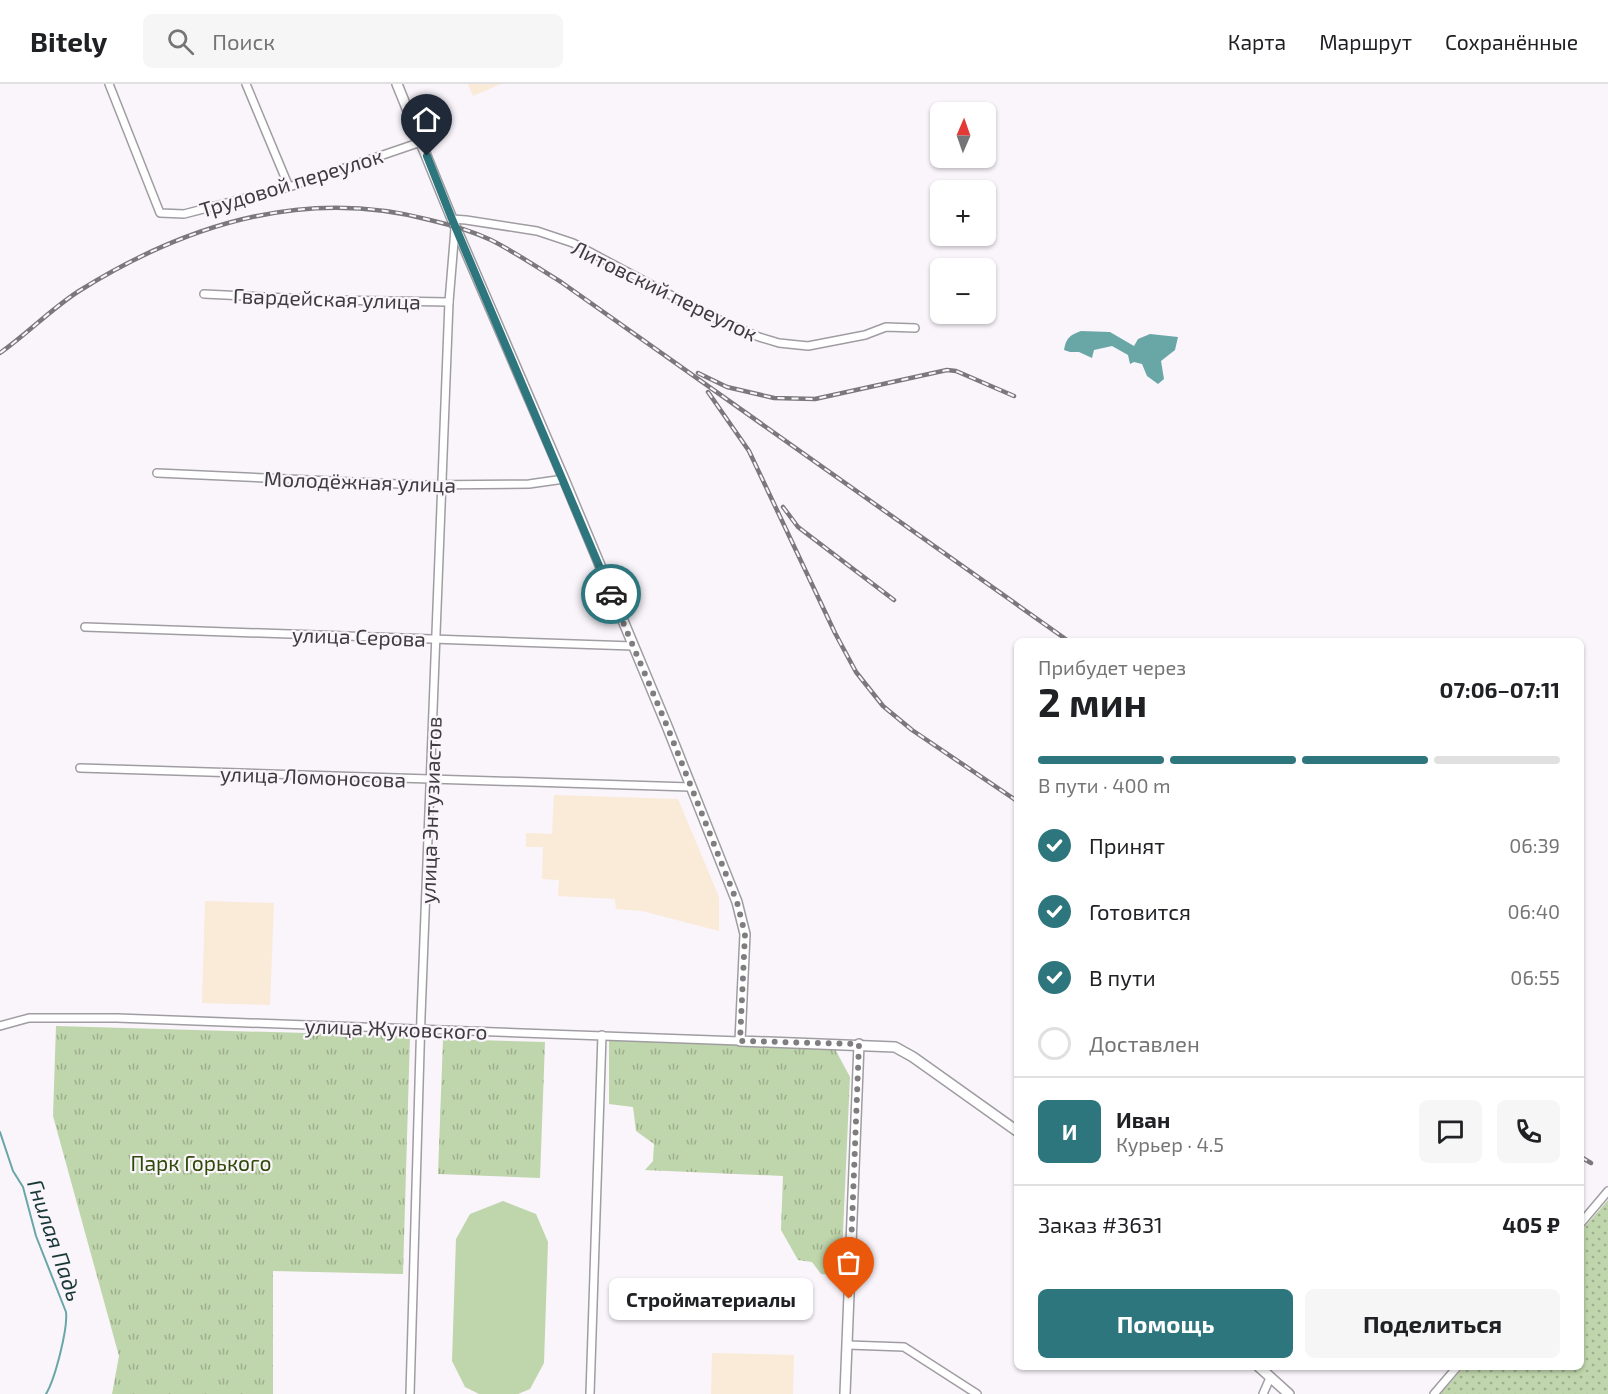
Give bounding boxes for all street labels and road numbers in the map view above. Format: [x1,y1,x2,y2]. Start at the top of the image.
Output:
street label: Трудовой переулок [196,142,386,223]
street label: Литовский переулок [568,234,762,347]
street label: Гвардейская улица [233,282,421,315]
street label: Молодёжная улица [263,465,457,498]
street label: улица Серова [292,621,426,652]
street label: улица Энтузиастов [414,716,447,904]
street label: улица Ломоносова [219,760,406,793]
street label: улица Жуковского [304,1012,488,1045]

